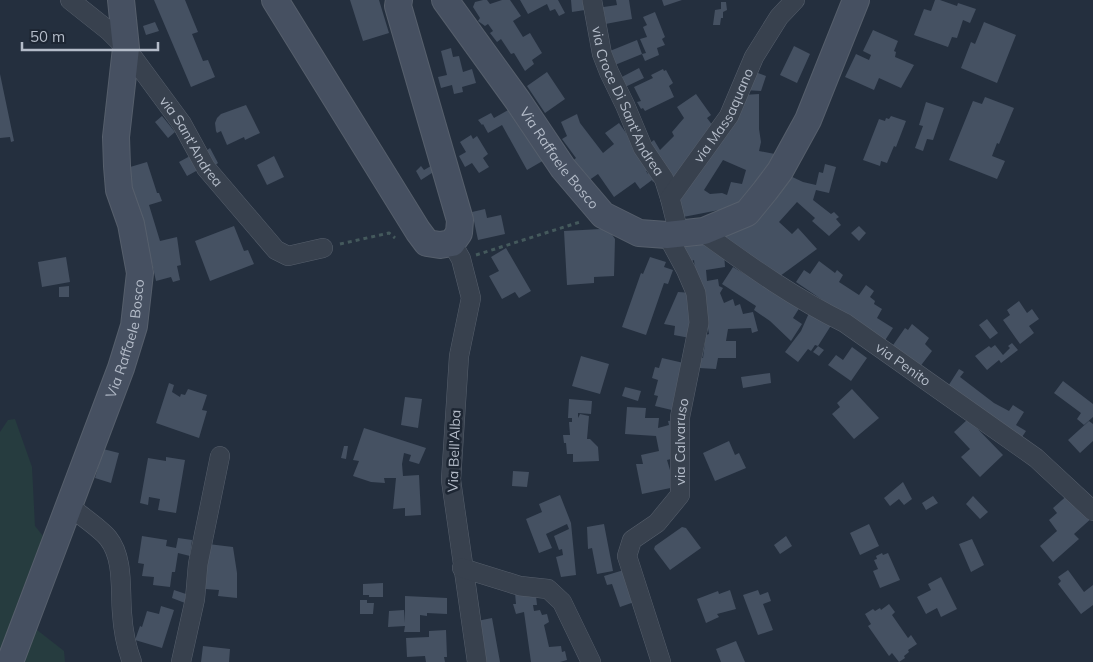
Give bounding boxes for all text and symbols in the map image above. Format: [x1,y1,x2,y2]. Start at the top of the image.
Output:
scale bar [22,20,159,52]
street label: via Croce Di Sant'Andrea [588,25,668,179]
text: 50 m [30,27,65,46]
street label: via Massaquano [689,65,757,166]
street label: via Sant'Andrea [156,93,227,190]
street label: Via Raffaele Bosco [516,104,603,213]
street label: Via Raffaele Bosco [101,278,148,401]
street label: via Penito [872,338,934,390]
street label: via Calvaruso [670,396,693,485]
street label: Via Bell'Alba [444,409,464,493]

